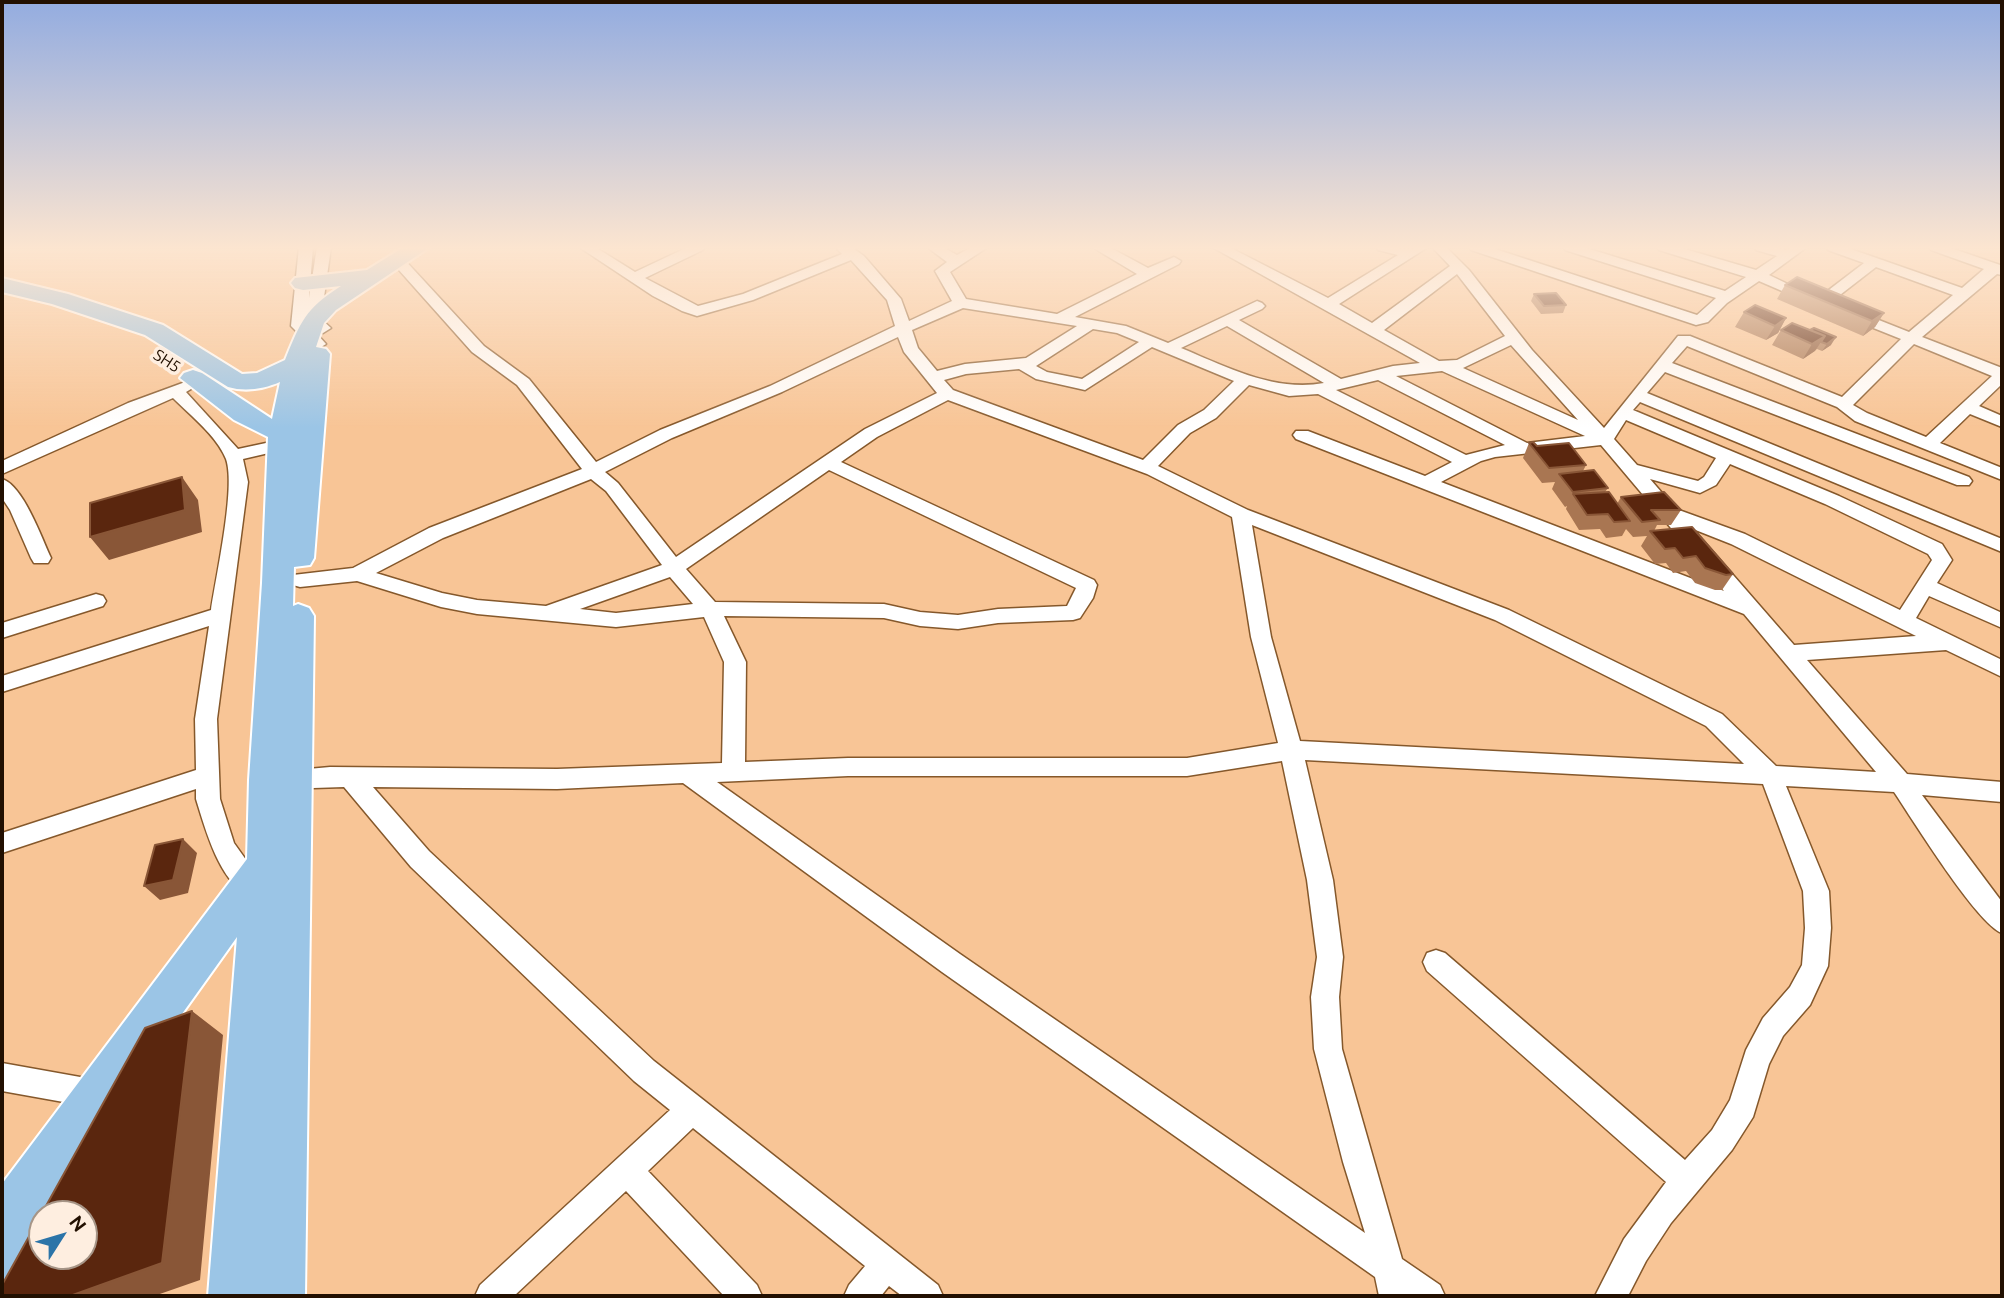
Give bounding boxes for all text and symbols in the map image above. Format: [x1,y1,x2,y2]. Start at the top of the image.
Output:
street label: SH5 [150,345,184,377]
north arrow [28,1200,98,1270]
text: N [65,1211,91,1236]

